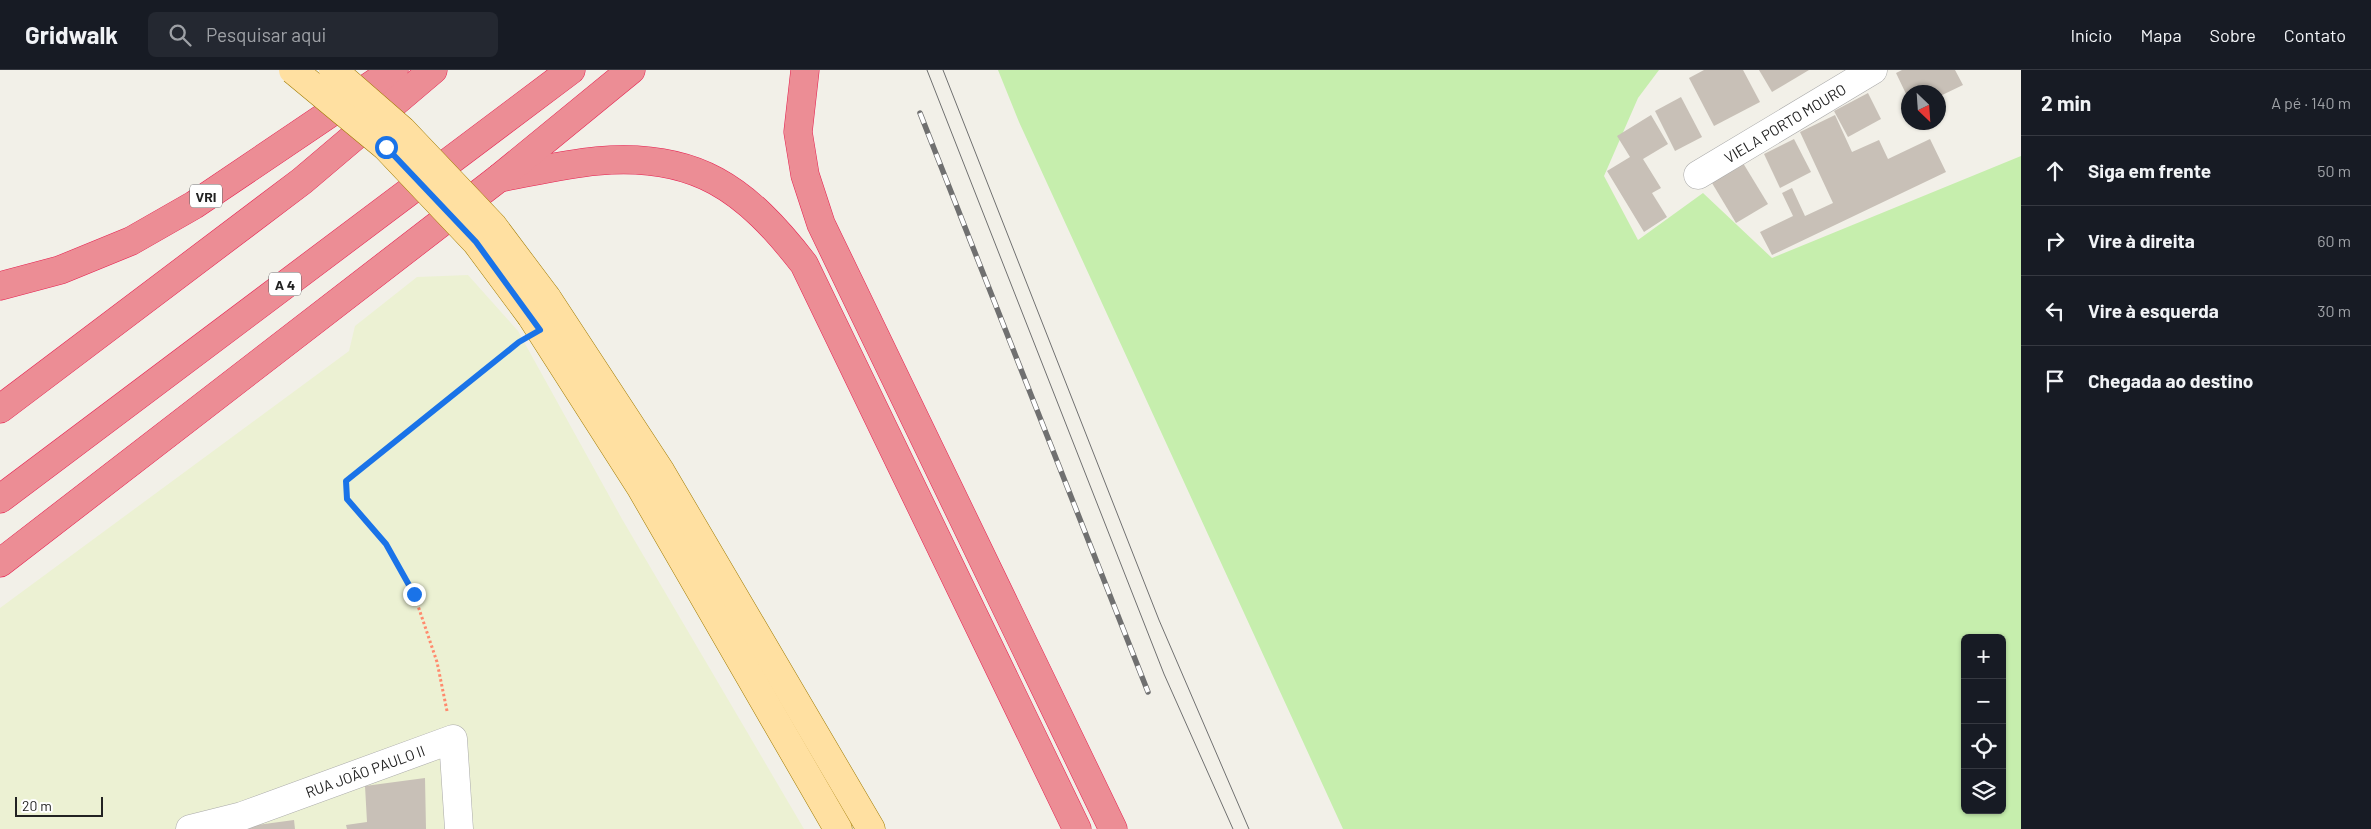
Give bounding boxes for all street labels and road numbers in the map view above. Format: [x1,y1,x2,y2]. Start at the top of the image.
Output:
street label: VIELA PORTO MOURO [1721,80,1849,166]
road number: VRI [190,184,222,208]
road number: A 4 [269,272,301,295]
street label: RUA JOÃO PAULO II [303,741,427,801]

